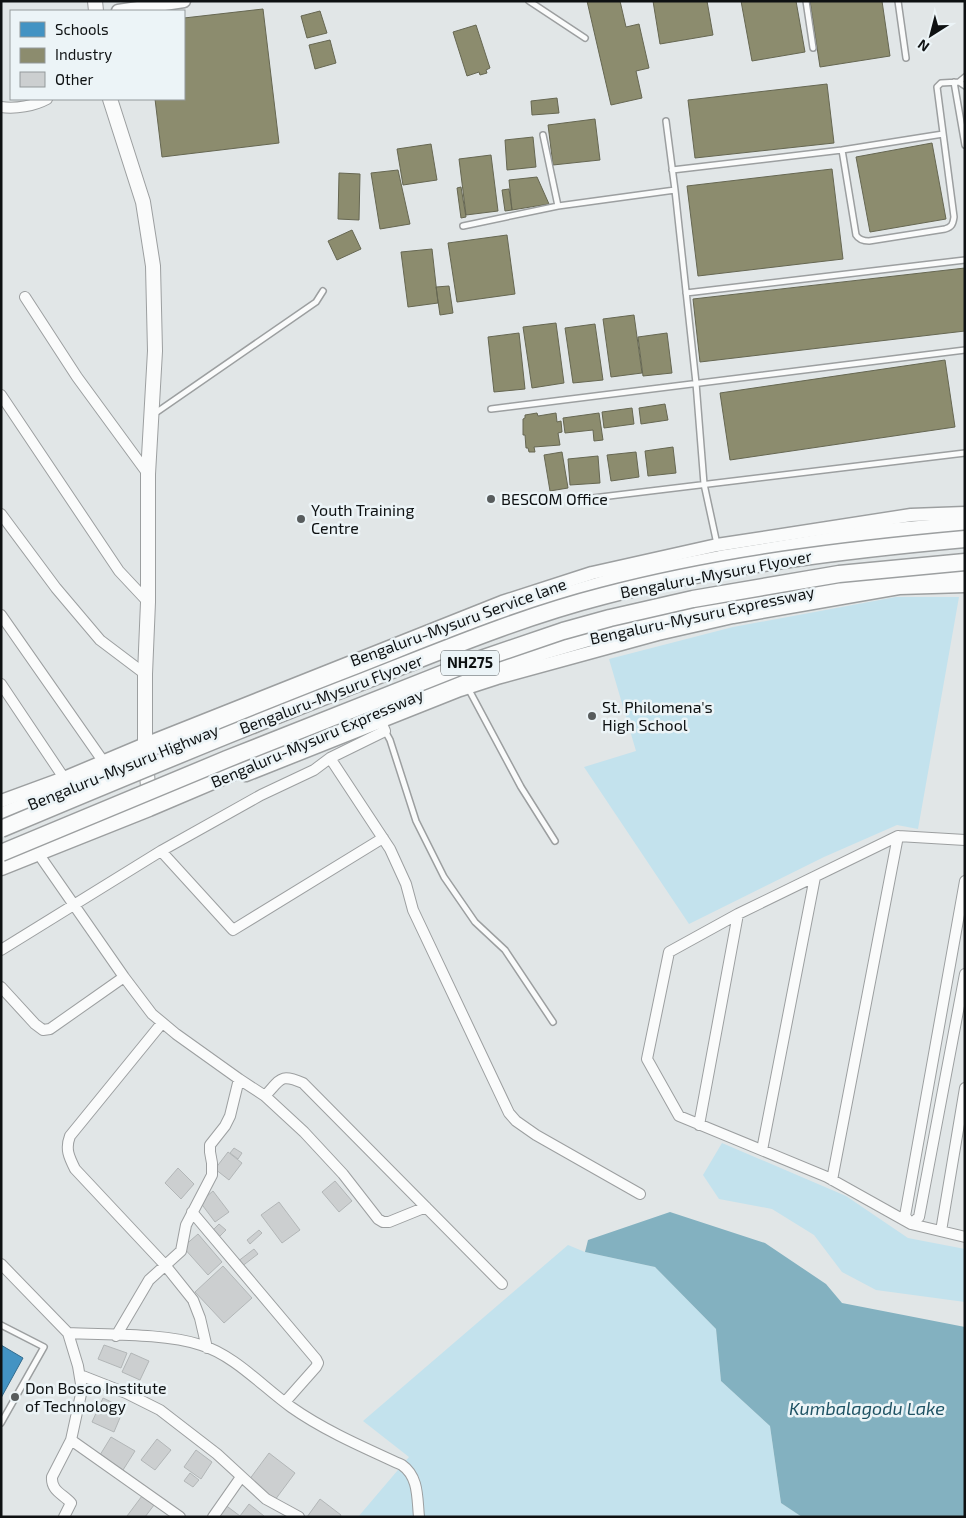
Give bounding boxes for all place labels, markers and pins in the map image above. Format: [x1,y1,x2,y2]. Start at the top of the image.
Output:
place label: BESCOM Office [501,489,608,508]
marker: BESCOM Office [485,493,497,505]
place label: Youth Training Centre [311,500,414,537]
marker: Youth Training Centre [295,513,307,525]
place label: St. Philomena's High School [602,697,713,734]
marker: St. Philomena's High School [586,710,598,722]
place label: Don Bosco Institute of Technology [25,1378,167,1415]
marker: Don Bosco Institute of Technology [9,1391,21,1403]

